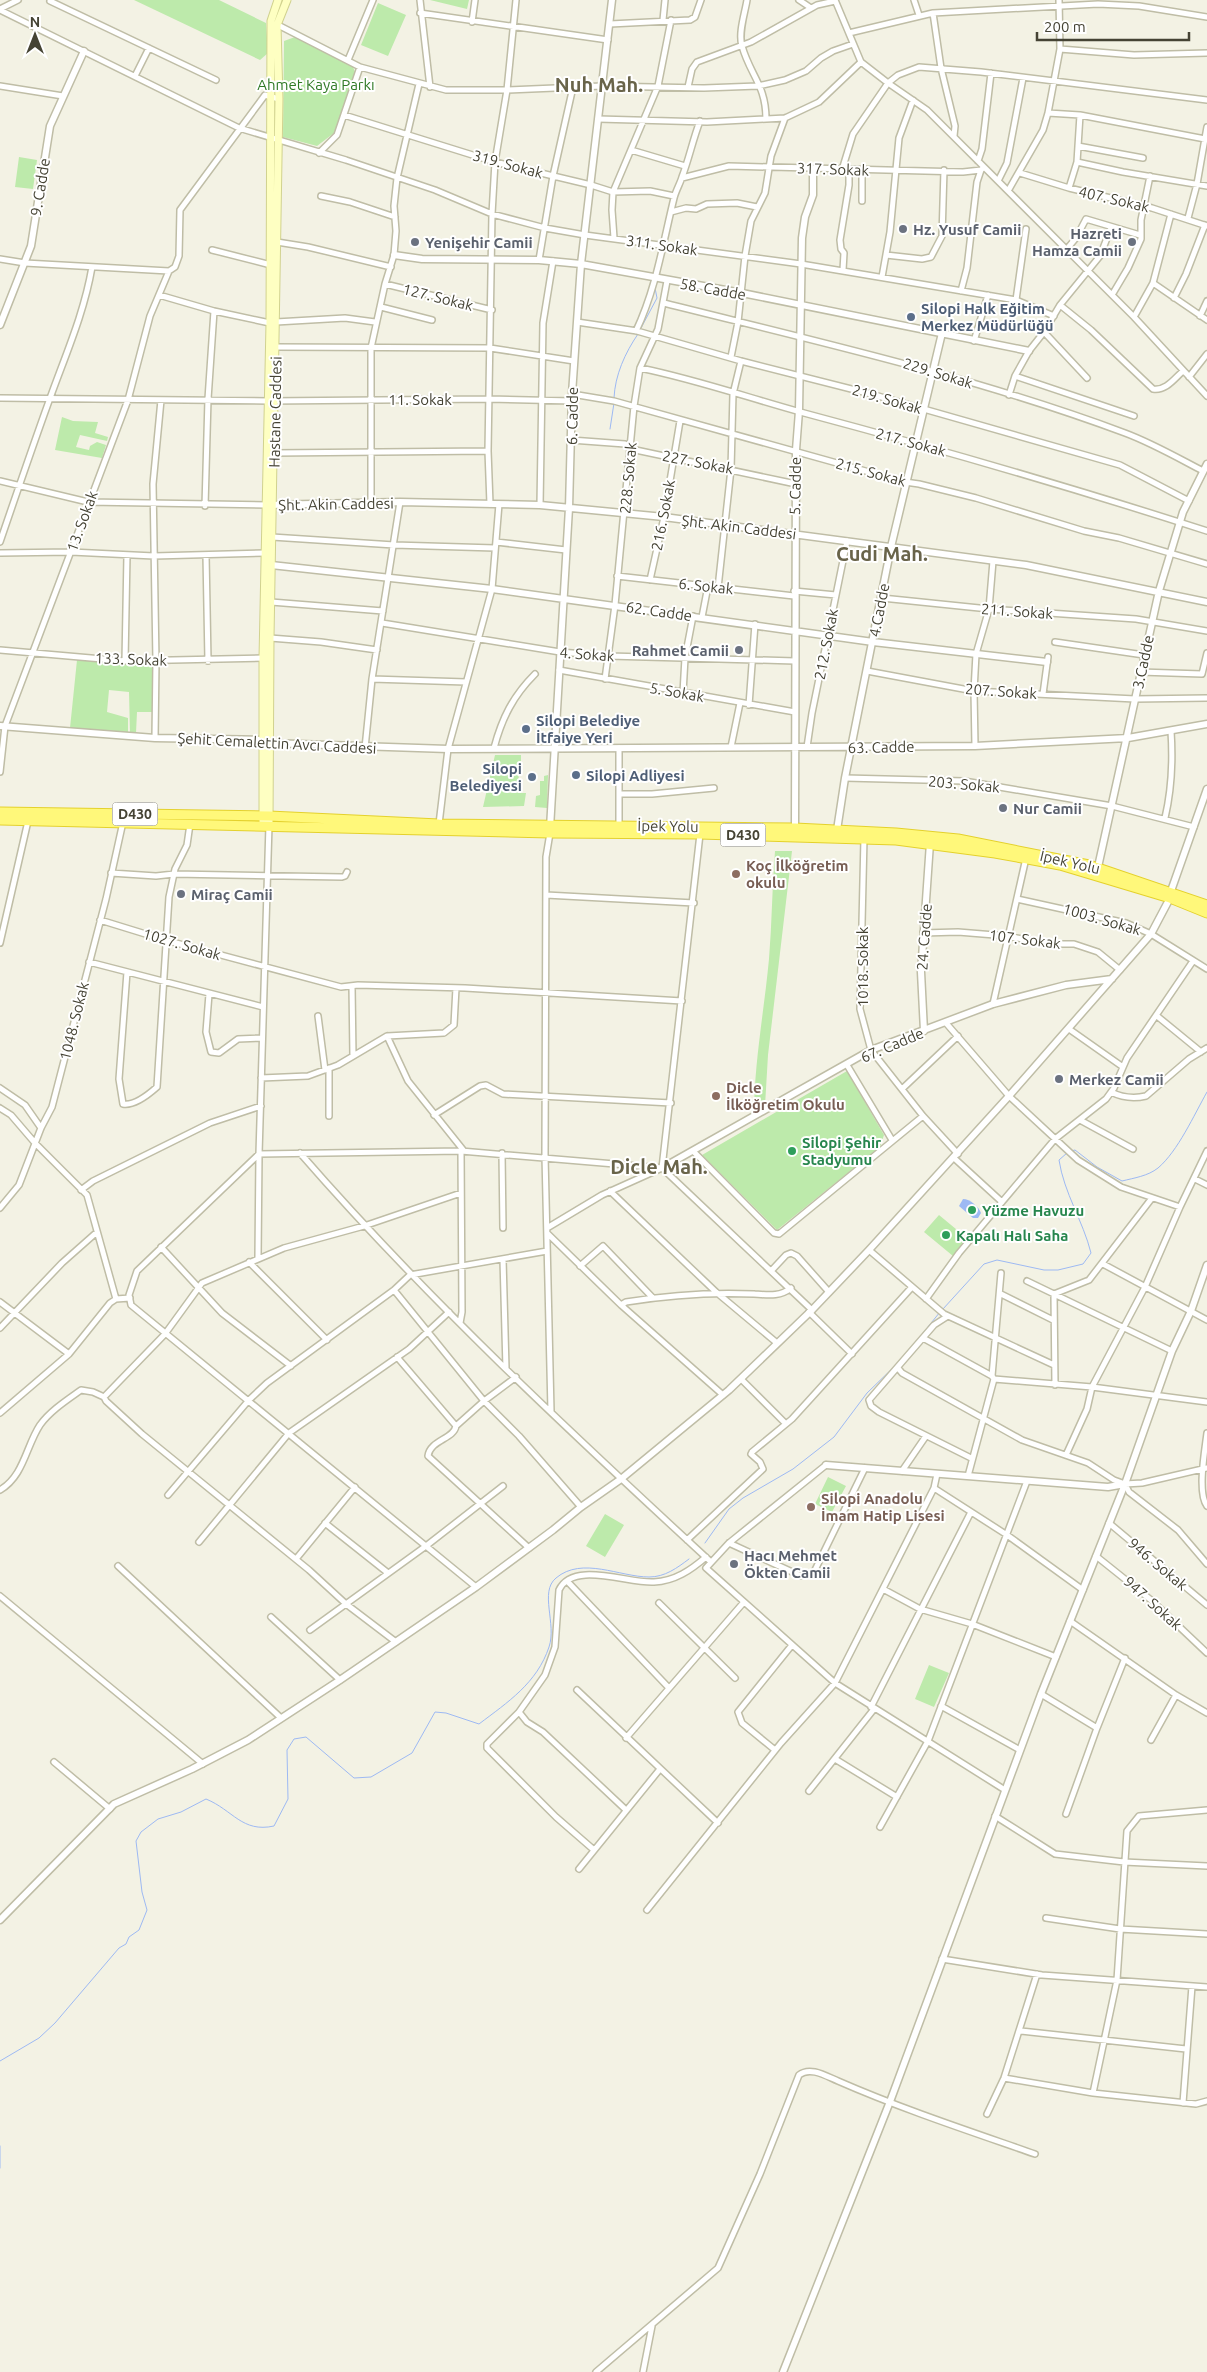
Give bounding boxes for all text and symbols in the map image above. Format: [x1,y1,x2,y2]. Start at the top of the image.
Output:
north arrow [10,10,60,60]
scale bar [1037,10,1190,42]
text: N [30,14,40,30]
text: 200 m [1044,18,1086,35]
district label: Nuh Mah. [555,73,643,96]
park label: Ahmet Kaya Parkı [257,76,375,93]
street label: 319. Sokak [471,146,545,182]
street label: 9. Cadde [27,157,53,217]
street label: 317. Sokak [797,159,870,179]
street label: 407. Sokak [1077,183,1151,215]
place label: Hz. Yusuf Camii [913,221,1021,238]
marker: Hz. Yusuf Camii [897,223,909,235]
place label: Hazreti Hamza Camii [1032,225,1122,259]
street label: 311. Sokak [625,232,699,258]
place label: Yenişehir Camii [425,234,533,252]
marker: Yenişehir Camii [409,236,421,248]
marker: Hazreti Hamza Camii [1126,236,1138,248]
street label: 58. Cadde [679,275,747,303]
street label: 127. Sokak [401,280,475,314]
place label: Silopi Halk Eğitim Merkez Müdürlüğü [921,300,1054,334]
marker: Silopi Halk Eğitim Merkez Müdürlüğü [905,311,917,323]
street label: 229. Sokak [901,354,975,392]
street label: Hastane Caddesi [266,356,284,468]
street label: 219. Sokak [850,381,924,417]
street label: 6. Cadde [563,387,581,445]
street label: 11. Sokak [388,391,452,408]
street label: 217. Sokak [874,424,948,460]
street label: 228. Sokak [616,441,640,515]
street label: 227. Sokak [661,447,735,477]
street label: 215. Sokak [834,454,908,490]
street label: 5. Cadde [786,457,804,515]
street label: 216. Sokak [648,478,678,552]
street label: 13. Sokak [63,488,101,554]
street label: Şht. Akin Caddesi [278,494,394,514]
street label: Şht. Akin Caddesi [681,512,797,542]
district label: Cudi Mah. [836,542,928,565]
street label: 6. Sokak [678,575,735,597]
street label: 4.Cadde [865,582,893,638]
street label: 62. Cadde [625,598,693,624]
street label: 211. Sokak [980,600,1054,622]
street label: 212. Sokak [811,607,841,681]
street label: 3.Cadde [1129,634,1157,690]
place label: Rahmet Camii [632,642,729,659]
street label: 4. Sokak [559,644,615,664]
marker: Rahmet Camii [733,644,745,656]
street label: 133. Sokak [95,649,168,669]
street label: 5. Sokak [648,679,706,705]
street label: 207. Sokak [964,680,1038,702]
place label: Silopi Belediye İtfaiye Yeri [536,712,640,746]
marker: Silopi Belediye İtfaiye Yeri [520,723,532,735]
street label: Şehit Cemalettin Avcı Caddesi [177,729,377,757]
street label: 63. Cadde [847,738,915,756]
place label: Silopi Belediyesi [450,760,522,794]
place label: Silopi Adliyesi [586,767,685,784]
marker: Silopi Adliyesi [570,769,582,781]
marker: Silopi Belediyesi [526,771,538,783]
street label: 203. Sokak [927,772,1001,796]
place label: Nur Camii [1013,800,1082,817]
road number: D430 [112,802,158,826]
marker: Nur Camii [997,802,1009,814]
street label: İpek Yolu [637,817,699,835]
road number: D430 [720,824,766,846]
street label: İpek Yolu [1038,847,1102,877]
place label: Koç İlköğretim okulu [746,857,849,891]
marker: Koç İlköğretim okulu [730,868,742,880]
place label: Miraç Camii [191,886,273,904]
marker: Miraç Camii [175,888,187,900]
street label: 1003. Sokak [1061,900,1143,938]
street label: 24. Cadde [913,903,935,971]
street label: 1027. Sokak [141,925,223,963]
street label: 1018. Sokak [854,926,871,1007]
street label: 107. Sokak [988,926,1062,952]
street label: 1048. Sokak [56,980,92,1062]
street label: 67. Cadde [858,1024,926,1066]
place label: Merkez Camii [1069,1071,1164,1088]
marker: Merkez Camii [1053,1073,1065,1085]
place label: Dicle İlköğretim Okulu [726,1079,845,1113]
marker: Dicle İlköğretim Okulu [710,1090,722,1102]
place label: Silopi Şehir Stadyumu [802,1134,882,1168]
marker: Silopi Şehir Stadyumu [786,1145,798,1157]
district label: Dicle Mah. [610,1155,708,1178]
place label: Yüzme Havuzu [982,1202,1084,1219]
marker: Yüzme Havuzu [966,1204,978,1216]
place label: Kapalı Halı Saha [956,1227,1068,1244]
marker: Kapalı Halı Saha [940,1229,952,1241]
place label: Silopi Anadolu İmam Hatip Lisesi [821,1490,945,1524]
marker: Silopi Anadolu İmam Hatip Lisesi [805,1501,817,1513]
street label: 946. Sokak [1125,1534,1191,1594]
place label: Hacı Mehmet Ökten Camii [744,1547,837,1581]
marker: Hacı Mehmet Ökten Camii [728,1558,740,1570]
street label: 947. Sokak [1121,1573,1186,1634]

